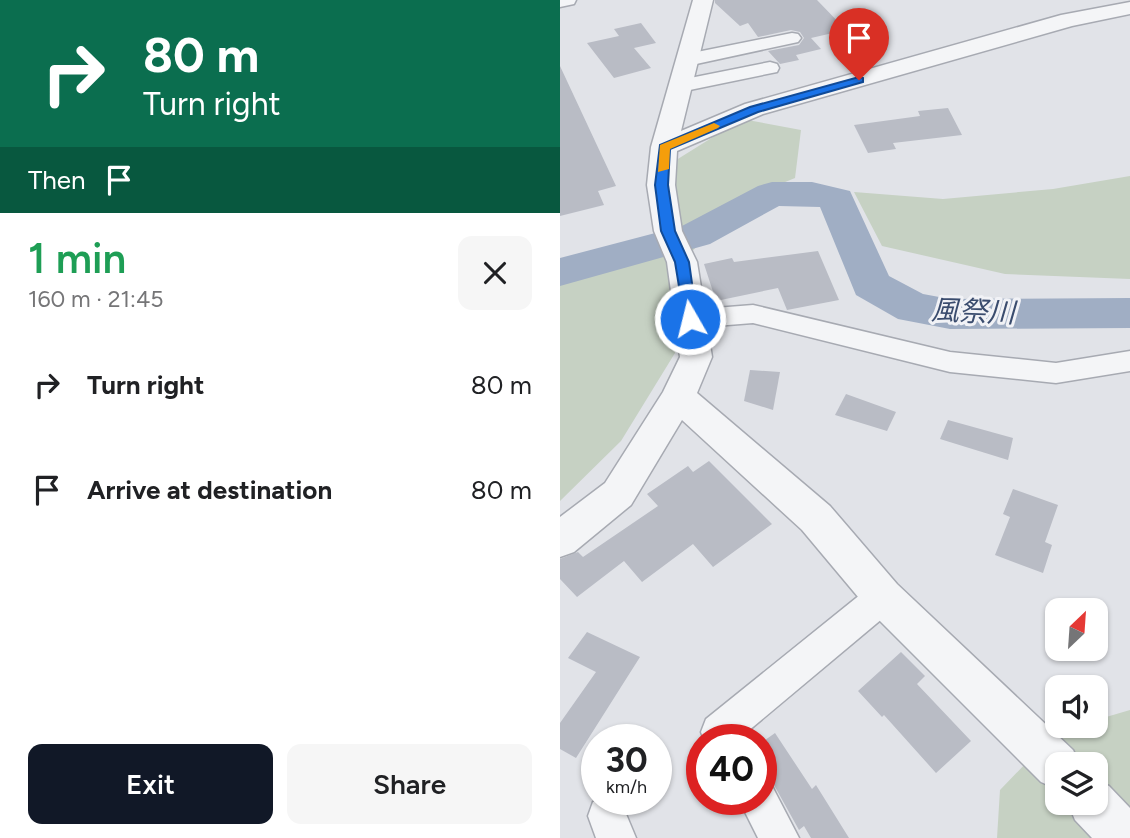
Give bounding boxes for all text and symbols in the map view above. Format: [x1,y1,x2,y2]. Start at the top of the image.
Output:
pin [829,8,889,80]
icon: arrive [840,19,878,57]
text: 80 m [143,25,259,84]
icon: right [28,28,119,119]
text: Turn right [143,85,281,123]
icon: arrive [100,161,138,199]
text: Then [28,164,86,196]
text: 1 min [28,233,126,284]
button: close [458,236,532,310]
position arrow [653,282,727,356]
text: 160 m · 21:45 [28,285,163,313]
water label: 風祭川 [930,293,1019,330]
icon: right [28,366,66,404]
text: Turn right [87,369,204,401]
text: 80 m [471,369,532,401]
icon: arrive [28,471,66,509]
text: Arrive at destination [87,474,332,506]
text: 80 m [471,474,532,506]
north arrow [1045,598,1108,662]
map controls [1045,598,1108,815]
button: sound [1045,675,1108,738]
speed limit sign: 40 [686,724,777,815]
text: 30 [605,739,648,781]
button: Exit [28,744,273,824]
button: Share [287,744,532,824]
button: layers [1045,752,1108,815]
text: km/h [606,776,647,798]

